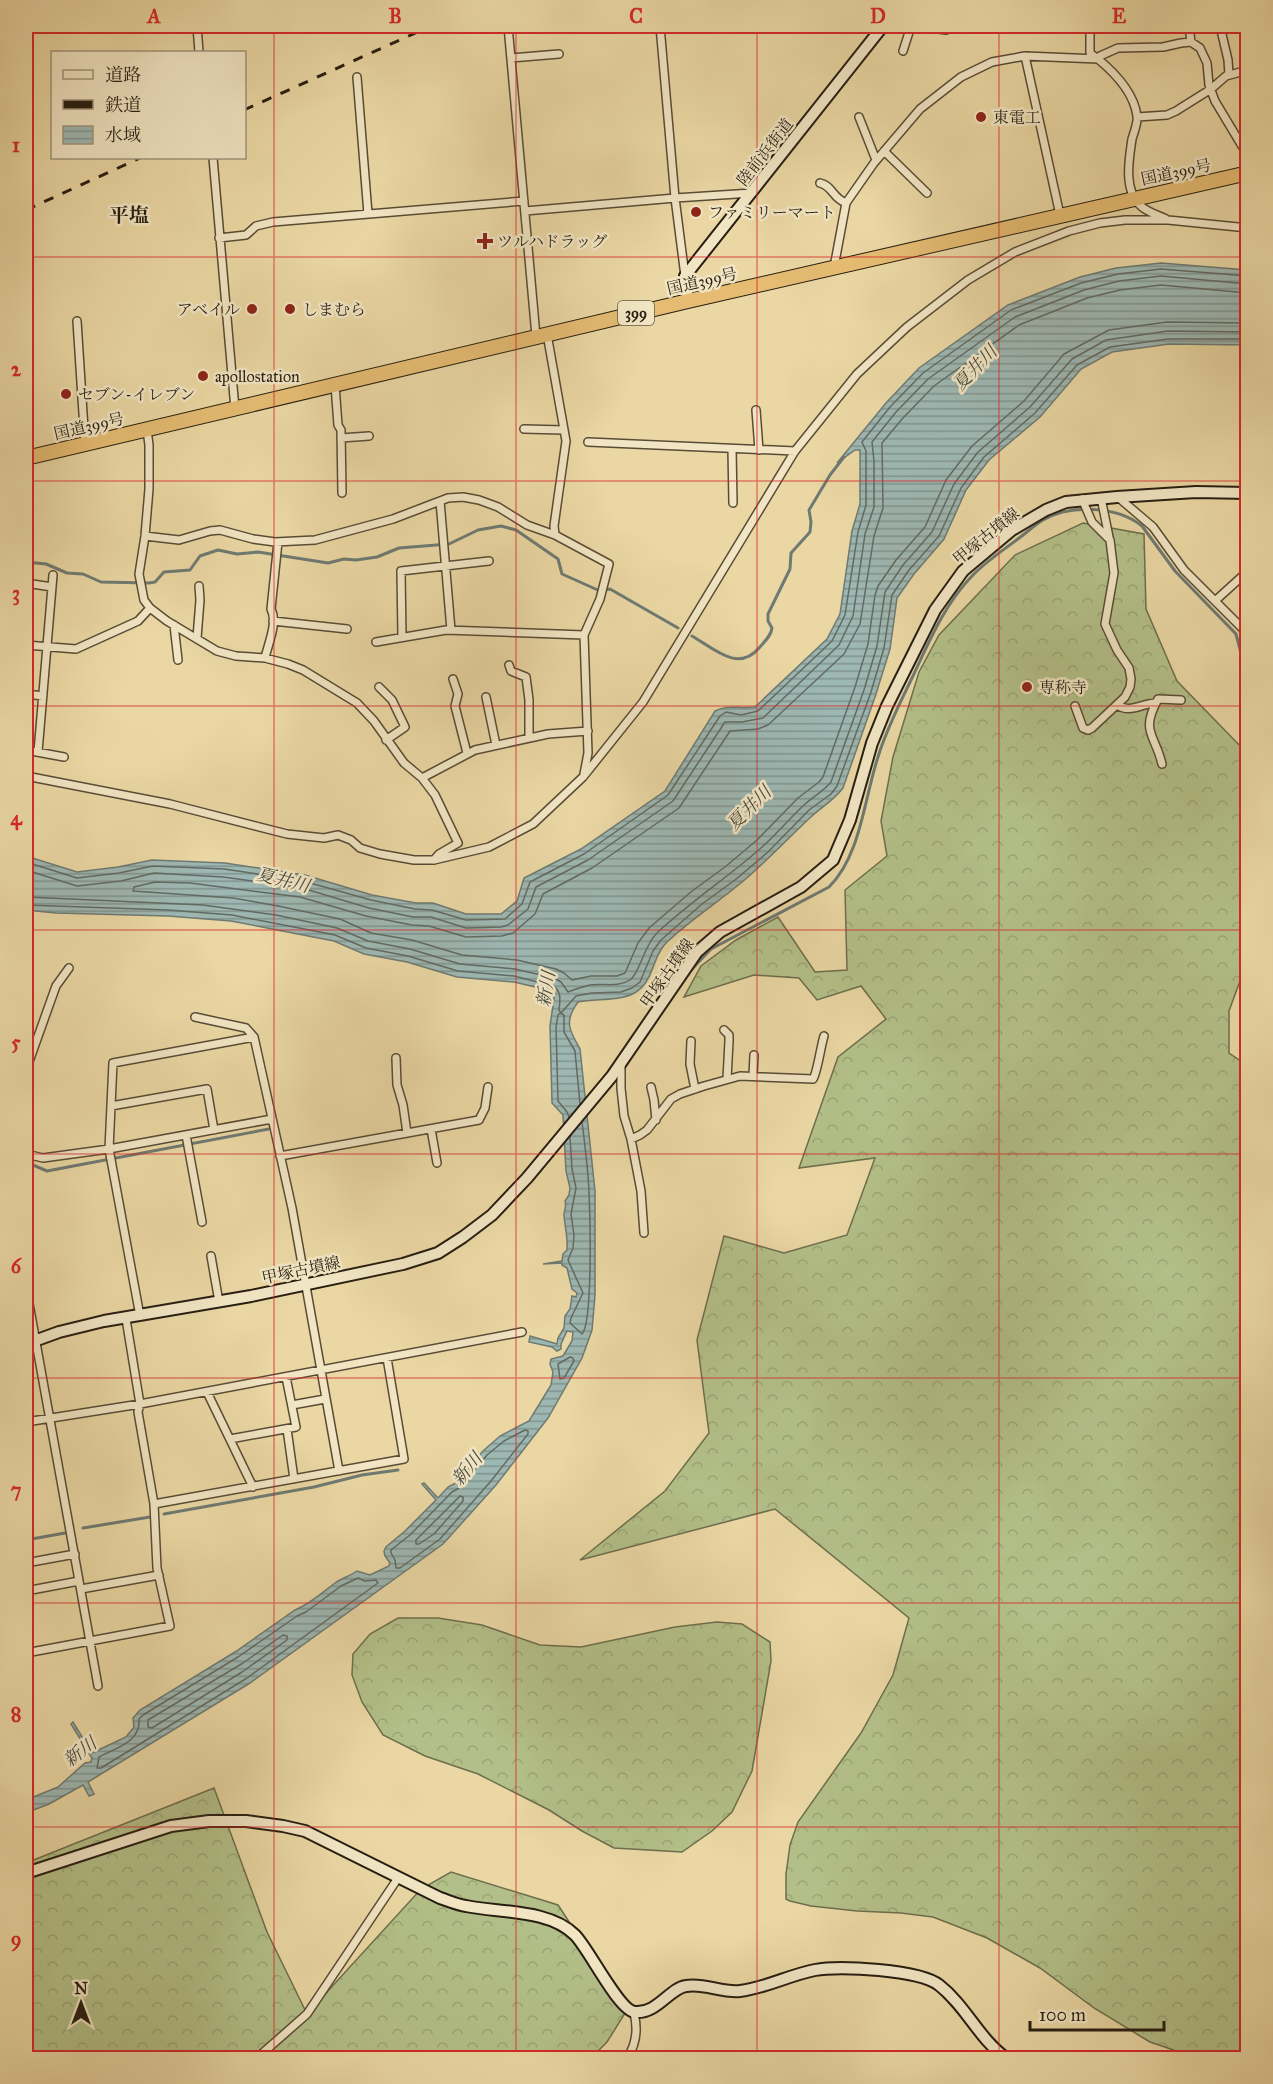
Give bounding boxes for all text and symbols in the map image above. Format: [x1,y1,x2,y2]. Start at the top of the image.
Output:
text: A [145,4,161,28]
text: B [388,4,402,28]
text: C [629,4,643,28]
text: D [870,4,886,28]
text: E [1112,4,1127,28]
legend [51,51,246,159]
text: 道路 [105,64,141,86]
text: 鉄道 [105,94,141,116]
place label: 東電工 [993,108,1041,127]
marker: 東電工 [974,110,988,124]
street label: 陸前浜街道 [733,115,797,189]
text: 水域 [105,124,141,146]
text: 1 [12,133,20,157]
street label: 国道399号 [1139,155,1213,189]
district label: 平塩 [109,203,149,227]
place label: ファミリーマート [708,203,836,222]
marker: ファミリーマート [689,205,703,219]
place label: ツルハドラッグ [497,232,607,251]
marker: ツルハドラッグ [478,234,492,248]
street label: 国道399号 [665,264,739,298]
place label: アベイル [177,300,240,319]
place label: しまむら [302,300,366,319]
road number: 399 [618,301,654,325]
marker: アベイル [245,302,259,316]
marker: しまむら [283,302,297,316]
water label: 夏井川 [948,339,1003,395]
text: 2 [11,357,22,381]
place label: apollostation [215,367,300,386]
marker: apollostation [196,369,210,383]
place label: セブン-イレブン [78,385,195,404]
marker: セブン-イレブン [59,387,73,401]
street label: 国道399号 [52,409,126,443]
street label: 甲塚古墳線 [949,503,1023,569]
text: 3 [12,581,20,606]
place label: 専称寺 [1039,678,1087,697]
marker: 専称寺 [1020,680,1034,694]
water label: 夏井川 [722,780,777,835]
text: 4 [10,806,22,831]
water label: 夏井川 [254,863,314,898]
street label: 甲塚古墳線 [636,935,698,1011]
water label: 新川 [532,968,560,1008]
text: 5 [11,1030,21,1054]
street label: 甲塚古墳線 [260,1252,342,1288]
text: 6 [11,1254,23,1278]
water label: 新川 [447,1447,488,1490]
text: 7 [11,1478,22,1502]
text: 8 [11,1702,21,1726]
water label: 新川 [59,1731,103,1772]
text: 9 [11,1927,21,1952]
north arrow [51,1973,111,2033]
text: N [74,1979,88,1998]
scale bar [1030,1994,1164,2032]
text: 100 m [1039,2004,1086,2026]

